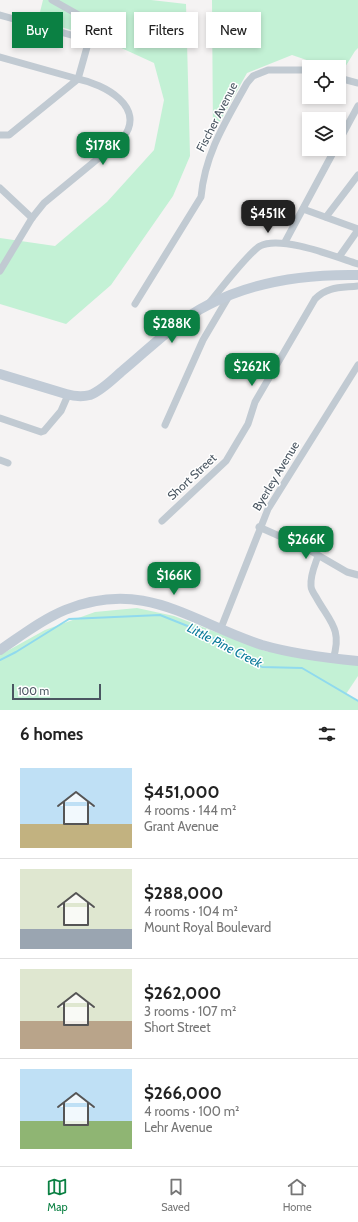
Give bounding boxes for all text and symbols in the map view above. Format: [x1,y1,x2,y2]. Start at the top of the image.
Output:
chip: Buy [12,12,63,48]
chip: Rent [71,12,126,48]
chip: Filters [134,12,198,48]
chip: New [206,12,261,48]
map controls [302,60,346,156]
button: locate [302,60,346,104]
street label: Fischer Avenue [193,79,241,154]
button: layers [302,112,346,156]
pin: $178K [75,132,131,166]
text: $178K [86,137,120,153]
pin: $451K [240,200,296,234]
text: $451K [250,205,286,221]
pin: $288K [144,310,200,344]
text: $288K [153,315,191,331]
pin: $262K [224,353,280,387]
text: $262K [234,358,270,374]
street label: Byerley Avenue [249,438,302,513]
street label: Short Street [164,450,219,503]
pin: $266K [278,526,334,560]
text: $266K [287,531,325,547]
pin: $166K [146,562,202,596]
text: $166K [156,567,192,583]
water label: Little Pine Creek [185,619,266,671]
scale bar [12,682,101,701]
text: 100 m [18,684,49,698]
icon: filters [316,723,338,745]
text: 6 homes [20,724,83,744]
text: $451,000 [144,782,220,802]
icon: home [52,784,100,832]
text: 4 rooms · 144 m² [144,802,236,818]
text: Grant Avenue [144,818,219,834]
text: $288,000 [144,883,223,903]
icon: home [52,885,100,933]
text: 4 rooms · 104 m² [144,903,238,919]
text: Mount Royal Boulevard [144,919,271,935]
text: $262,000 [144,983,221,1003]
icon: home [52,985,100,1033]
text: 3 rooms · 107 m² [144,1003,236,1019]
text: Short Street [144,1019,211,1035]
text: $266,000 [144,1083,222,1103]
icon: home [52,1085,100,1133]
text: 4 rooms · 100 m² [144,1103,239,1119]
text: Lehr Avenue [144,1119,212,1135]
tab: Map [46,1176,68,1214]
tab: Saved [161,1176,190,1214]
tab: Home [283,1176,312,1214]

